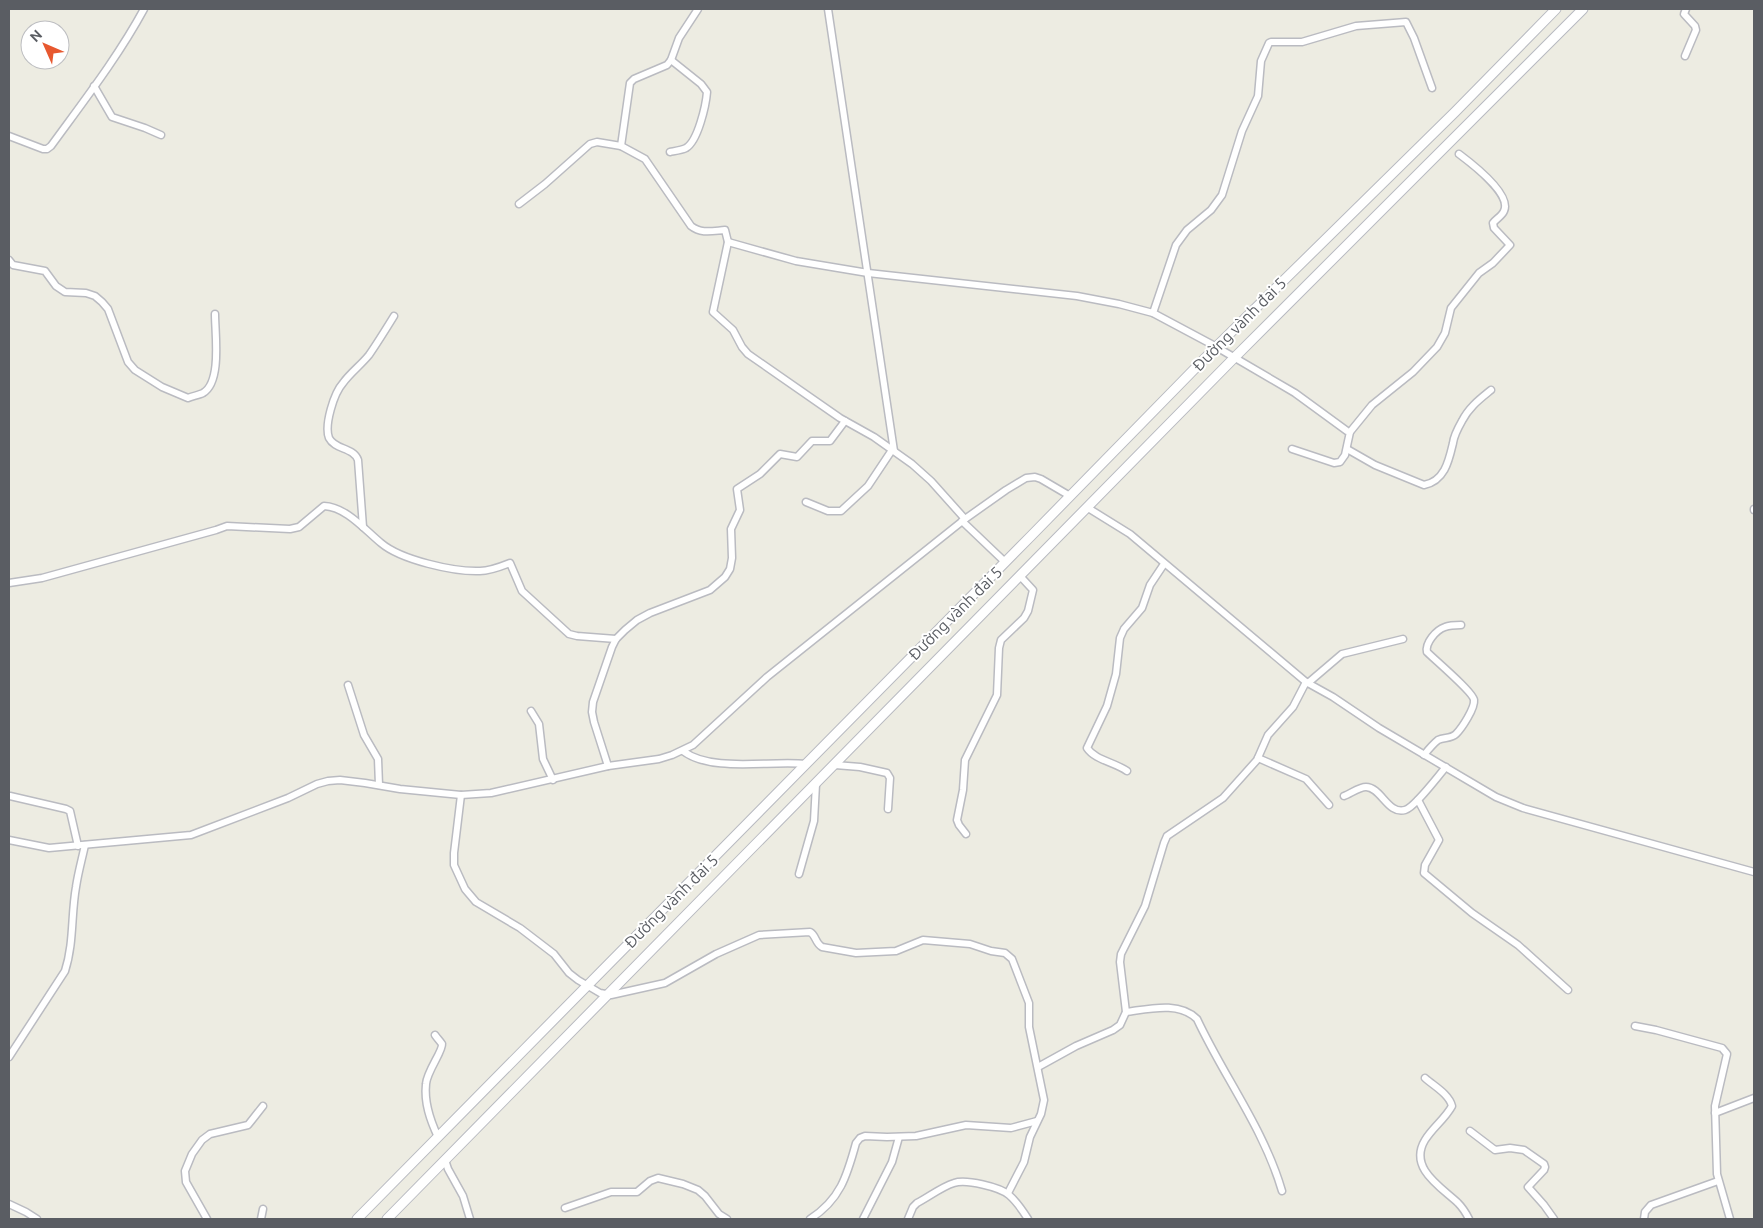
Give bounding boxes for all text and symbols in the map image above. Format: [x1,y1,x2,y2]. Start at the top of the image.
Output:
north arrow [20,20,70,70]
text: N [26,26,45,45]
street label: Đường vành đai 5 [1189,274,1289,374]
street label: Đường vành đai 5 [905,563,1005,663]
street label: Đường vành đai 5 [621,851,721,951]

